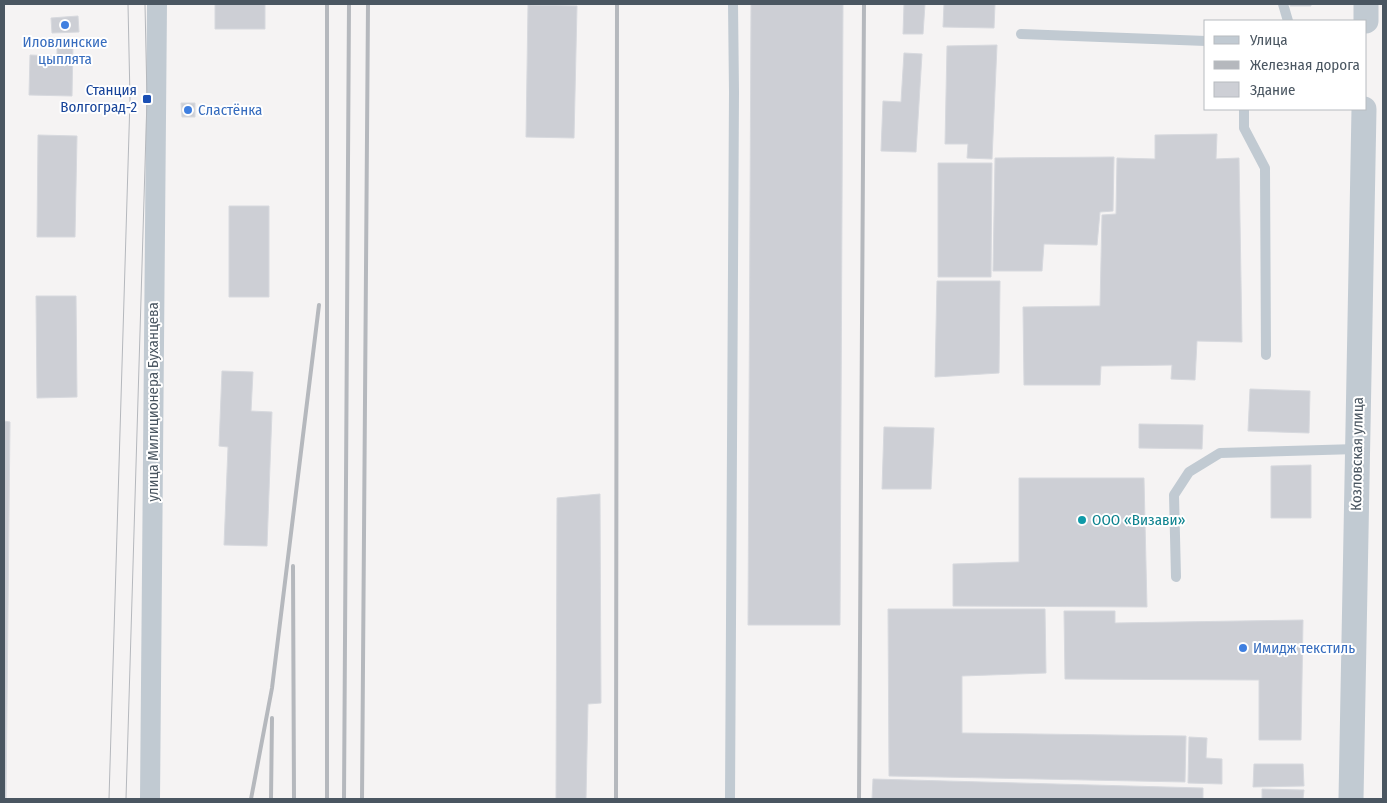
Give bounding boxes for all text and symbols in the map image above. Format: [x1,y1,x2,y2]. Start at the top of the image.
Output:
marker: Иловлинские цыплята [59,19,71,31]
legend [1204,20,1367,110]
text: Улица [1249,31,1288,49]
place label: Иловлинские цыплята [23,33,107,68]
text: Железная дорога [1250,56,1360,74]
place label: Станция Волгоград-2 [60,81,137,116]
text: Здание [1250,81,1296,99]
marker: Станция Волгоград-2 [141,93,153,105]
place label: Сластёнка [198,101,262,119]
marker: Сластёнка [182,104,194,116]
street label: улица Милиционера Буханцева [144,302,162,502]
street label: Козловская улица [1347,397,1367,511]
place label: ООО «Визави» [1092,511,1186,529]
marker: ООО «Визави» [1076,514,1088,526]
place label: Имидж текстиль [1253,639,1355,657]
marker: Имидж текстиль [1237,642,1249,654]

